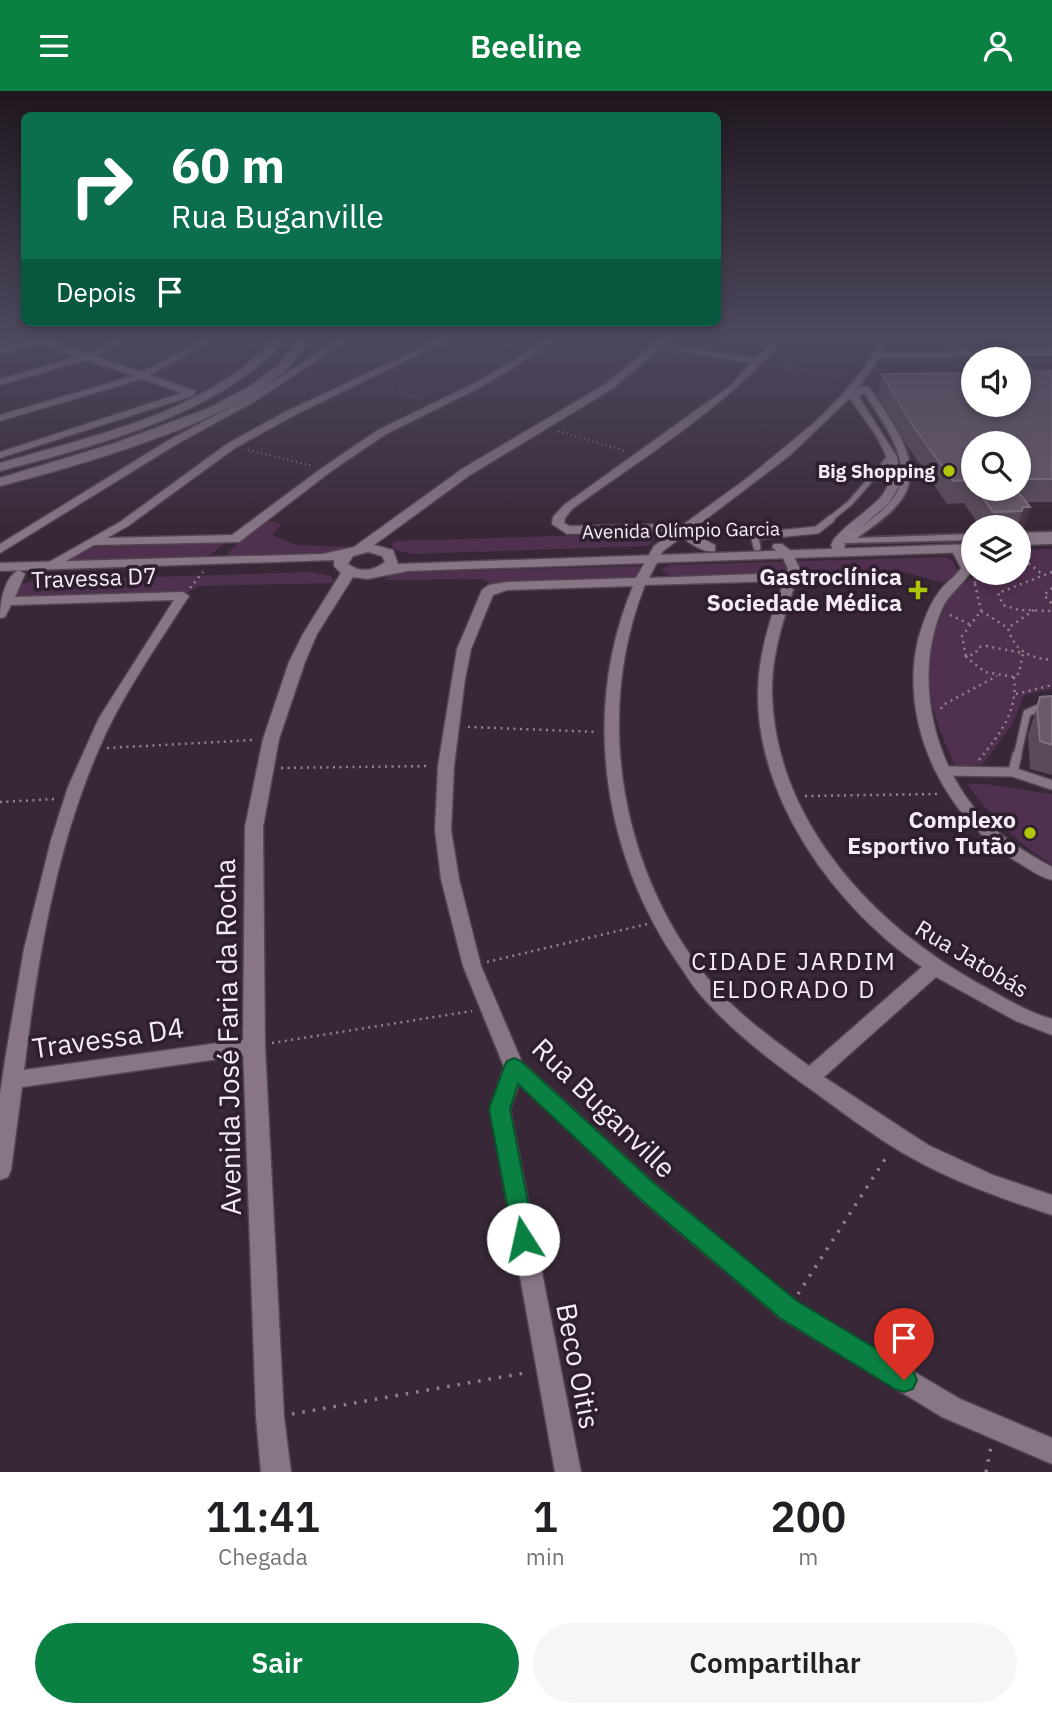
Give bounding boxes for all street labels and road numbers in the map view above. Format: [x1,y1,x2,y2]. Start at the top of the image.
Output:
street label: Avenida Olímpio Garcia [582,516,780,544]
street label: Travessa D7 [31,560,157,594]
street label: Avenida José Faria da Rocha [206,858,249,1216]
street label: Rua Jatobás [910,913,1035,1004]
street label: Travessa D4 [30,1009,186,1066]
street label: Rua Buganville [525,1030,684,1186]
street label: Beco Oitis [548,1300,609,1432]

